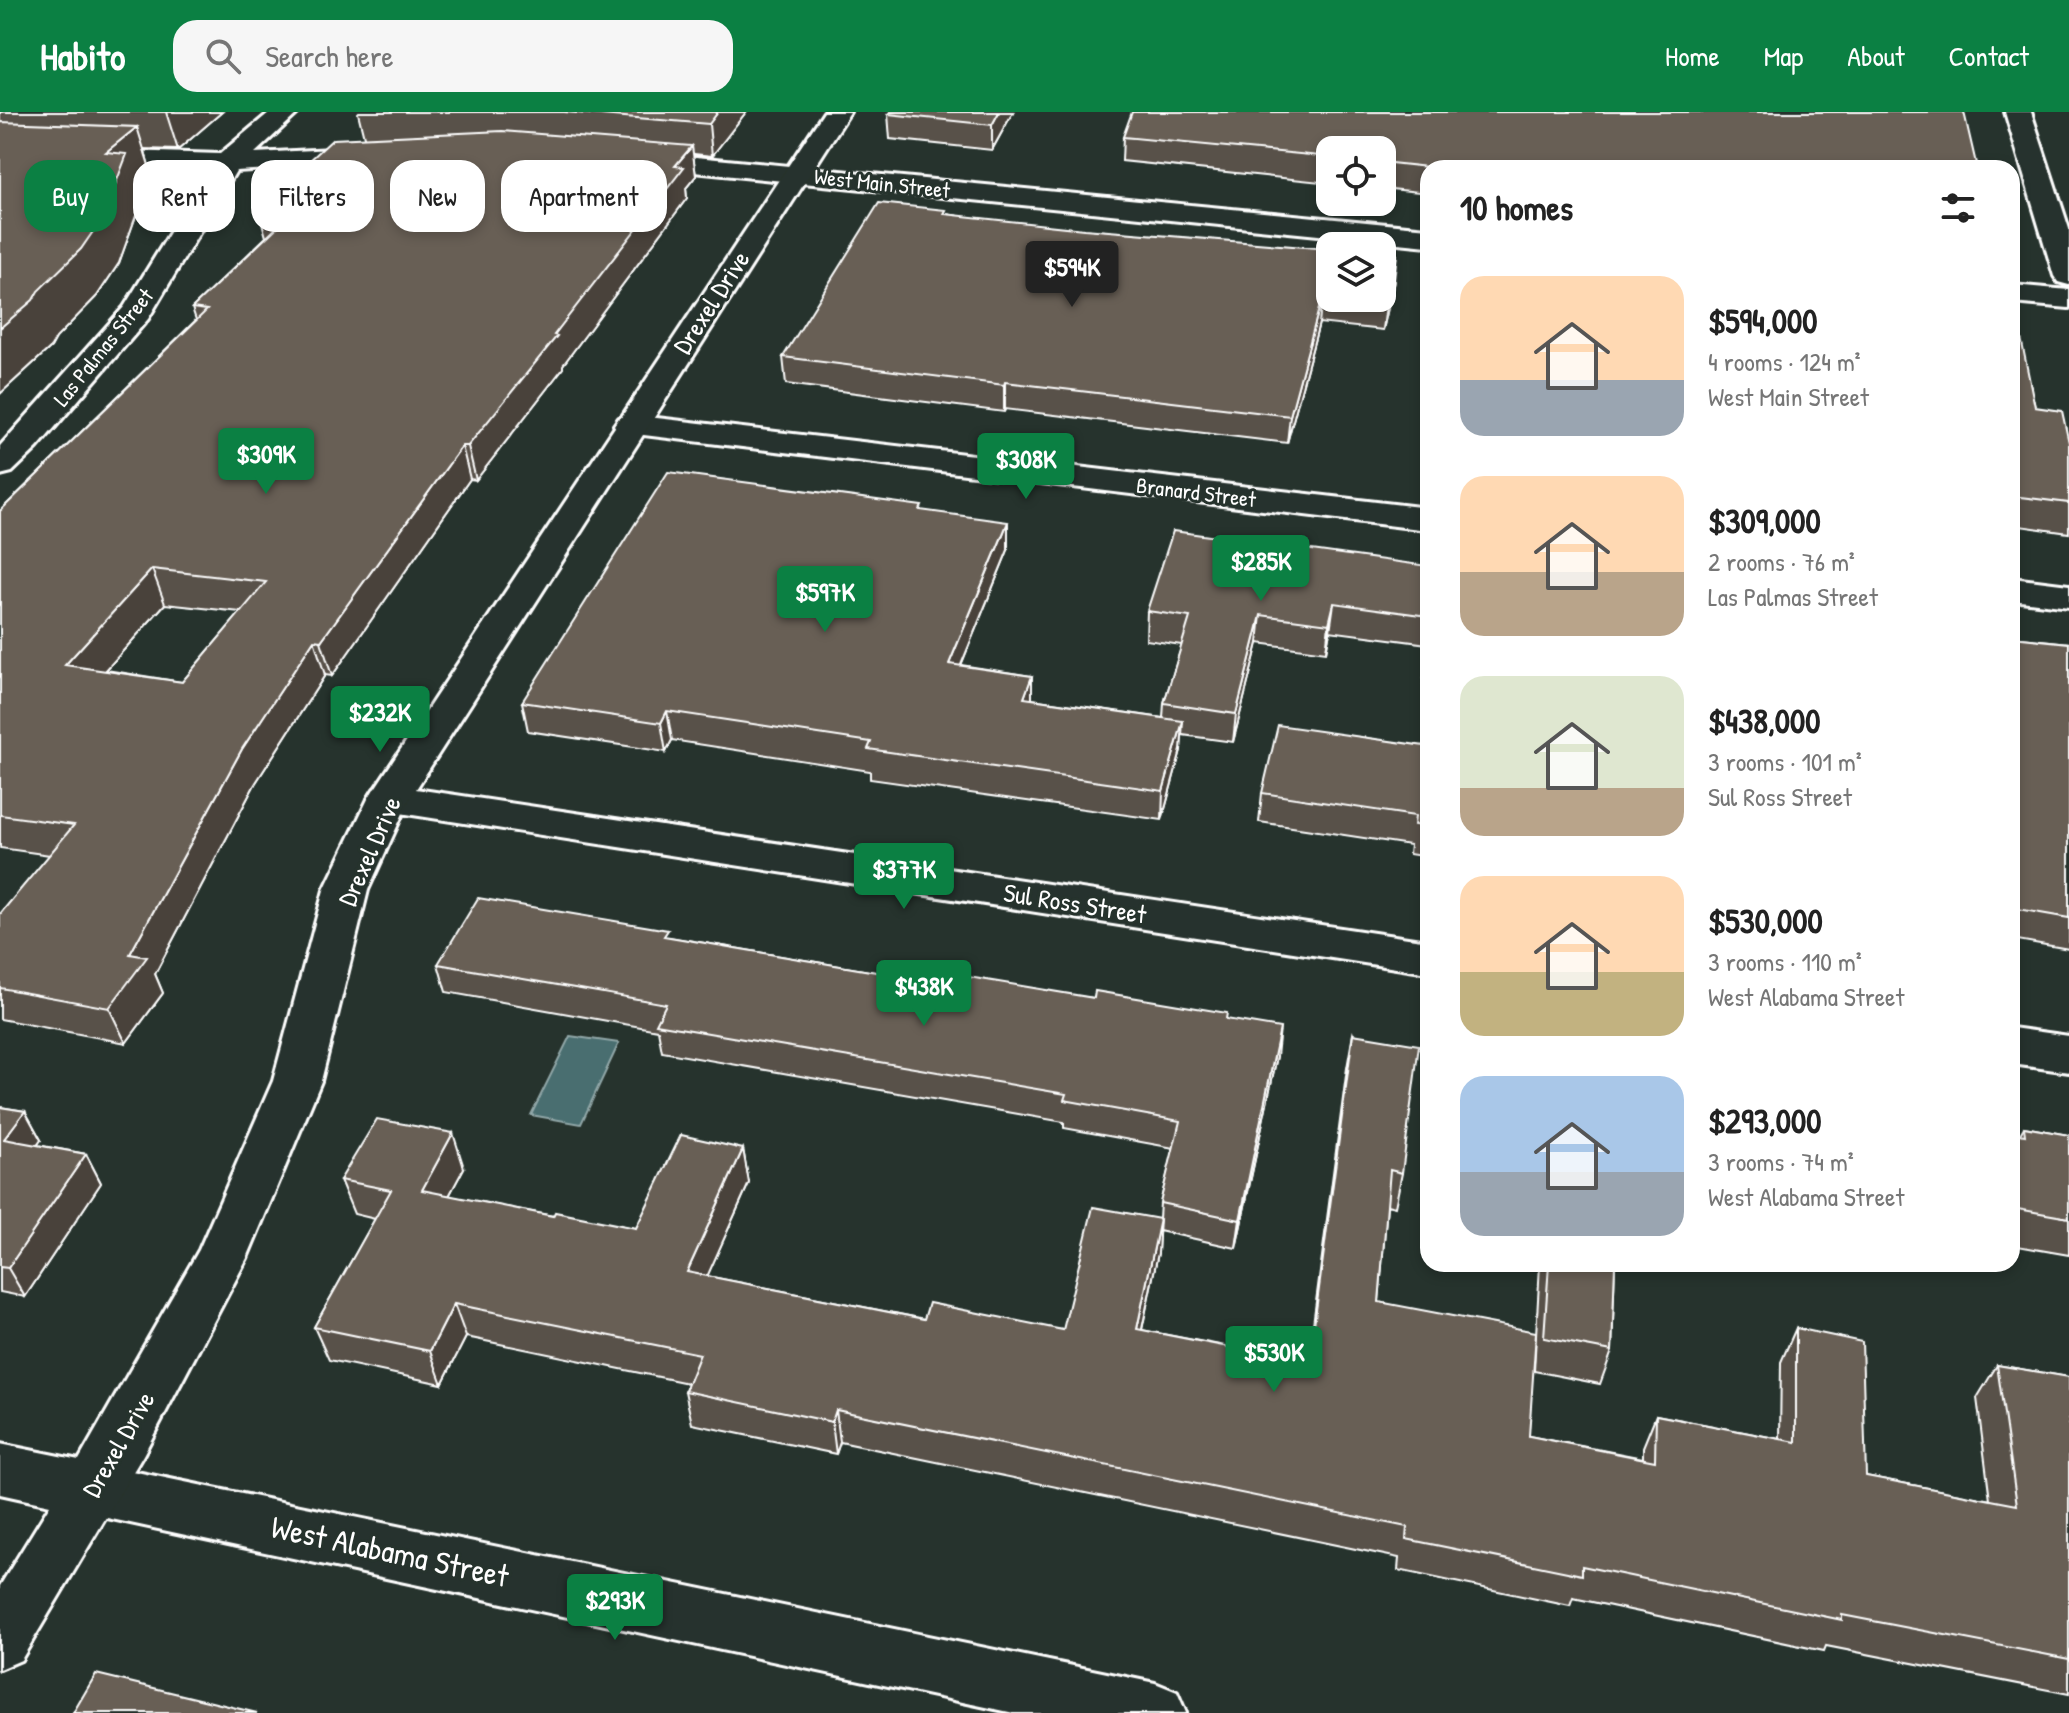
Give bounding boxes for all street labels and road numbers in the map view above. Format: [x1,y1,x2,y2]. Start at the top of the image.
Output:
street label: West Main Street [813,161,952,205]
street label: Drexel Drive [665,244,757,360]
street label: Las Palmas Street [46,281,160,412]
street label: Branard Street [1135,470,1258,514]
street label: Drexel Drive [329,791,409,911]
street label: Sul Ross Street [1001,874,1150,932]
street label: Drexel Drive [74,1385,162,1503]
street label: West Alabama Street [267,1505,514,1597]

